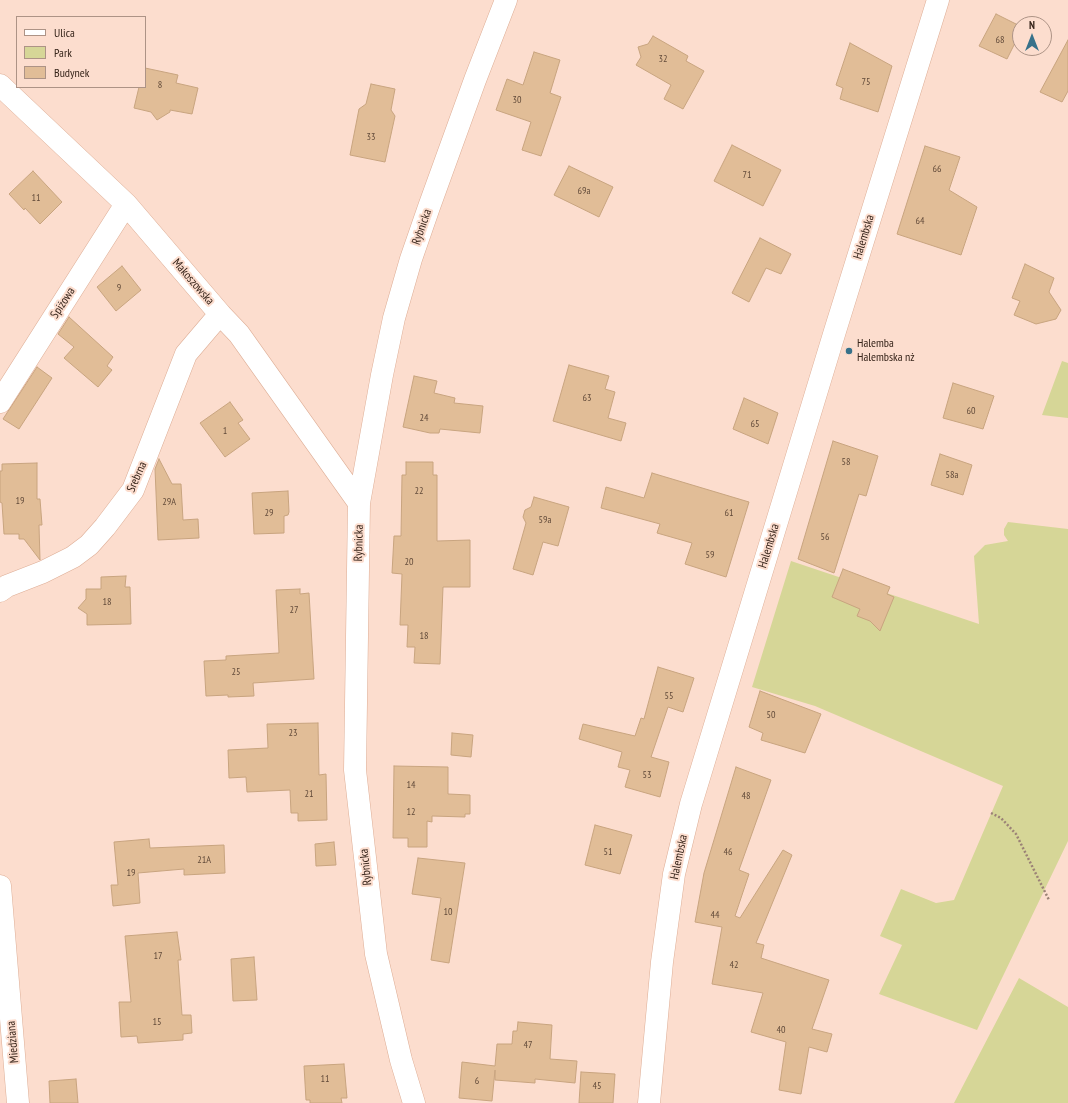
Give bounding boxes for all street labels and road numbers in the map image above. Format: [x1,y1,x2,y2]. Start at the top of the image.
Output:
street label: Rybnicka [409,207,435,247]
street label: Halembska [850,213,878,261]
street label: Makoszowska [169,256,217,308]
street label: Spiżowa [48,285,78,321]
street label: Srebrna [124,459,150,495]
street label: Halembska [755,522,783,570]
street label: Rybnicka [351,524,367,562]
street label: Halembska [667,833,691,881]
street label: Rybnicka [357,848,375,886]
street label: Miedziana [4,1020,22,1064]

